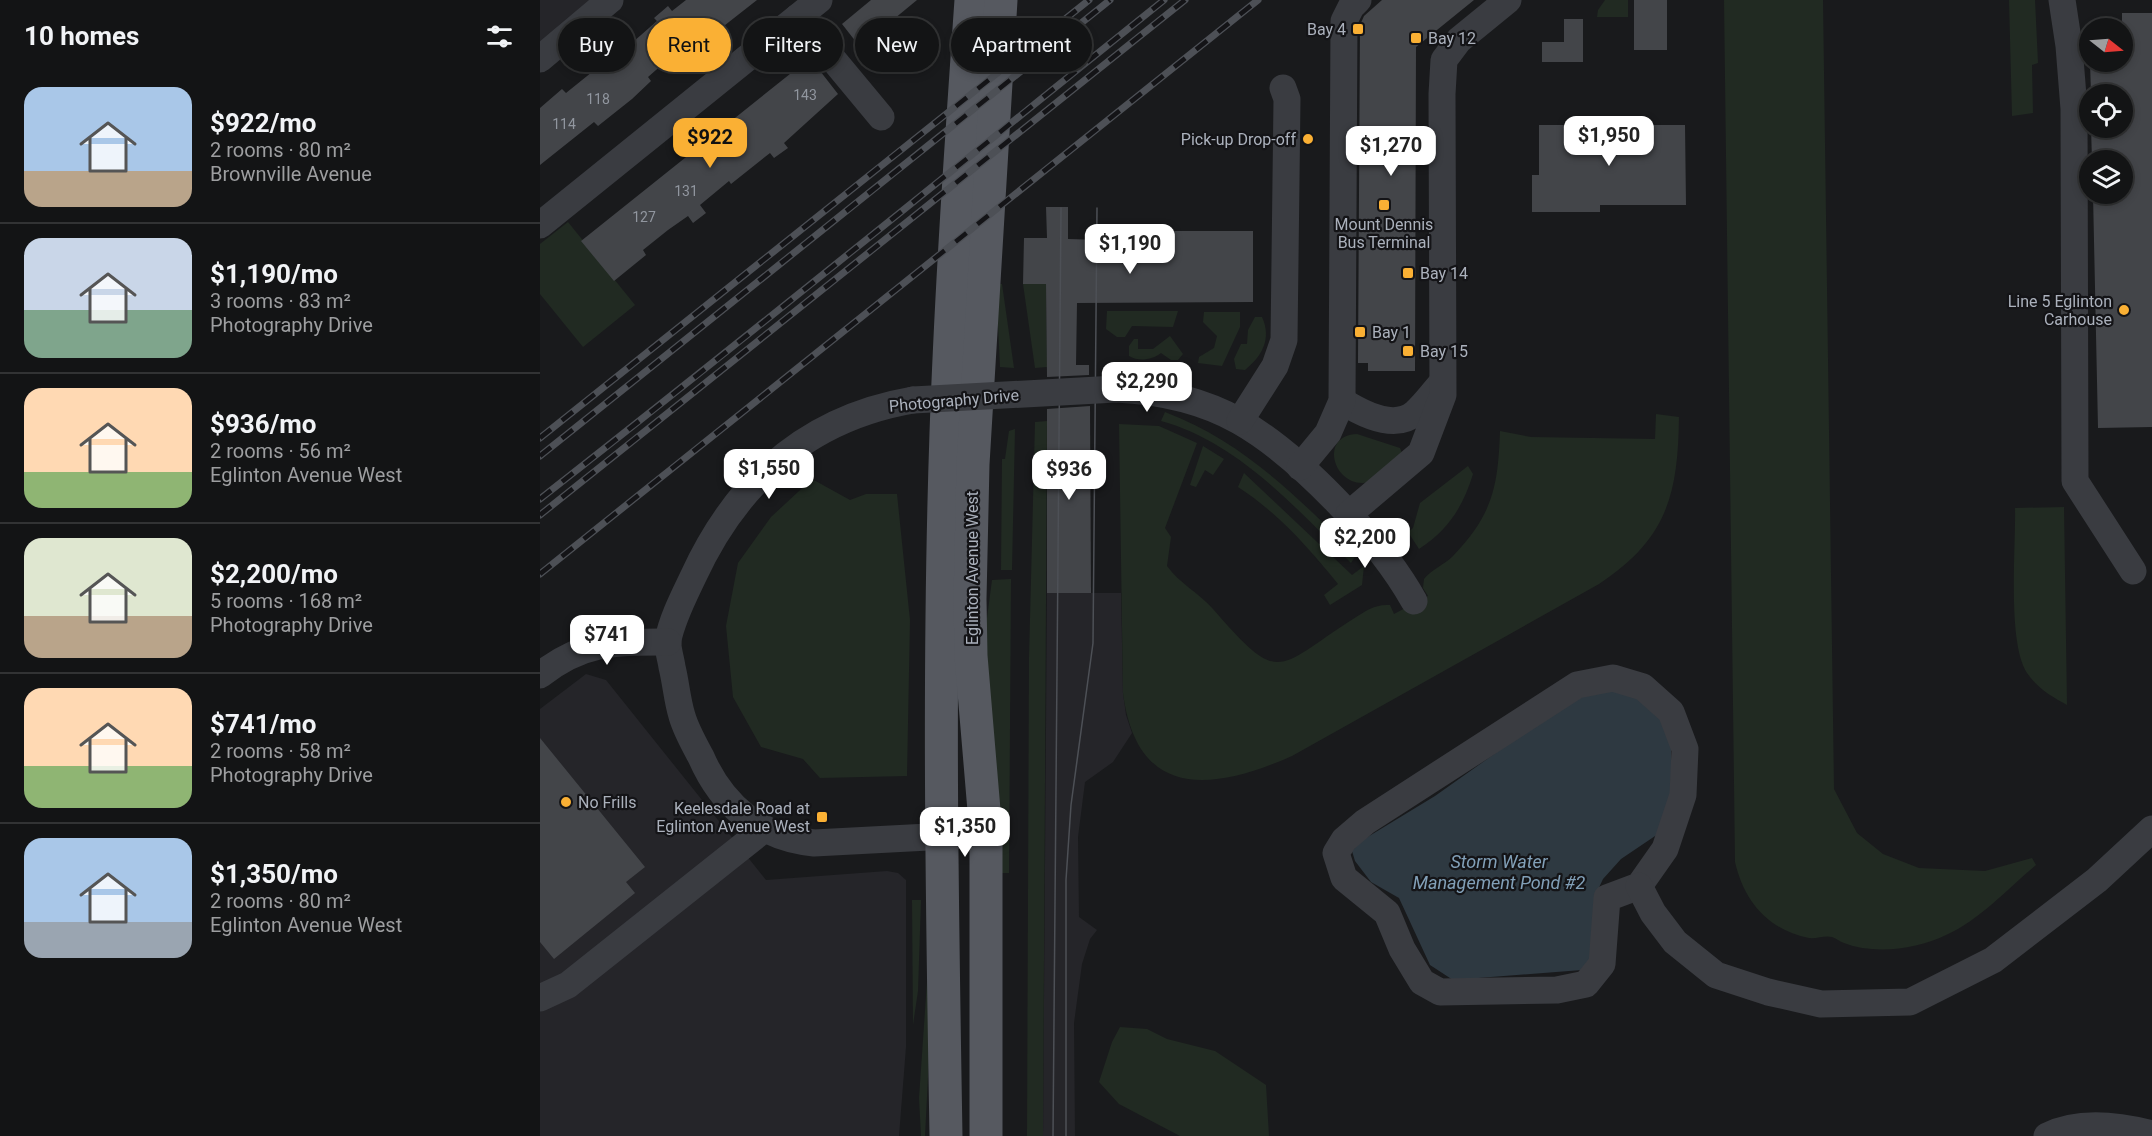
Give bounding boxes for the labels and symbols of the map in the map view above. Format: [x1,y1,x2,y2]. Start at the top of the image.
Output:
north arrow [2079,18,2133,72]
place label: Bay 4 [1307,20,1346,39]
marker: Bay 4 [1351,22,1365,36]
place label: Bay 12 [1428,29,1476,48]
marker: Bay 12 [1409,31,1423,45]
house number: 143 [793,87,817,103]
house number: 118 [586,91,610,107]
house number: 114 [552,116,576,132]
pin: $1,950 [1560,116,1658,167]
pin: $922 [674,118,746,169]
pin: $1,270 [1342,126,1440,177]
place label: Pick-up Drop-off [1181,130,1296,149]
marker: Pick-up Drop-off [1301,132,1315,146]
house number: 131 [674,183,698,199]
marker: Mount Dennis Bus Terminal [1377,198,1391,212]
house number: 127 [632,209,656,225]
place label: Mount Dennis Bus Terminal [1335,215,1433,252]
pin: $1,190 [1081,224,1179,275]
place label: Bay 14 [1420,264,1468,283]
marker: Bay 14 [1401,266,1415,280]
place label: Line 5 Eglinton Carhouse [2008,292,2112,329]
marker: Line 5 Eglinton Carhouse [2117,303,2131,317]
place label: Bay 1 [1372,323,1411,342]
marker: Bay 1 [1353,325,1367,339]
place label: Bay 15 [1420,342,1468,361]
marker: Bay 15 [1401,344,1415,358]
pin: $2,290 [1098,362,1196,413]
street label: Photography Drive [888,385,1020,416]
pin: $1,550 [720,449,818,500]
pin: $936 [1033,450,1105,501]
street label: Eglinton Avenue West [963,491,982,645]
pin: $2,200 [1316,518,1414,569]
pin: $741 [571,615,643,666]
place label: No Frills [578,793,637,812]
marker: No Frills [559,795,573,809]
place label: Keelesdale Road at Eglinton Avenue West [656,799,810,836]
pin: $1,350 [916,807,1014,858]
marker: Keelesdale Road at Eglinton Avenue West [815,810,829,824]
water label: Storm Water Management Pond #2 [1413,851,1585,893]

